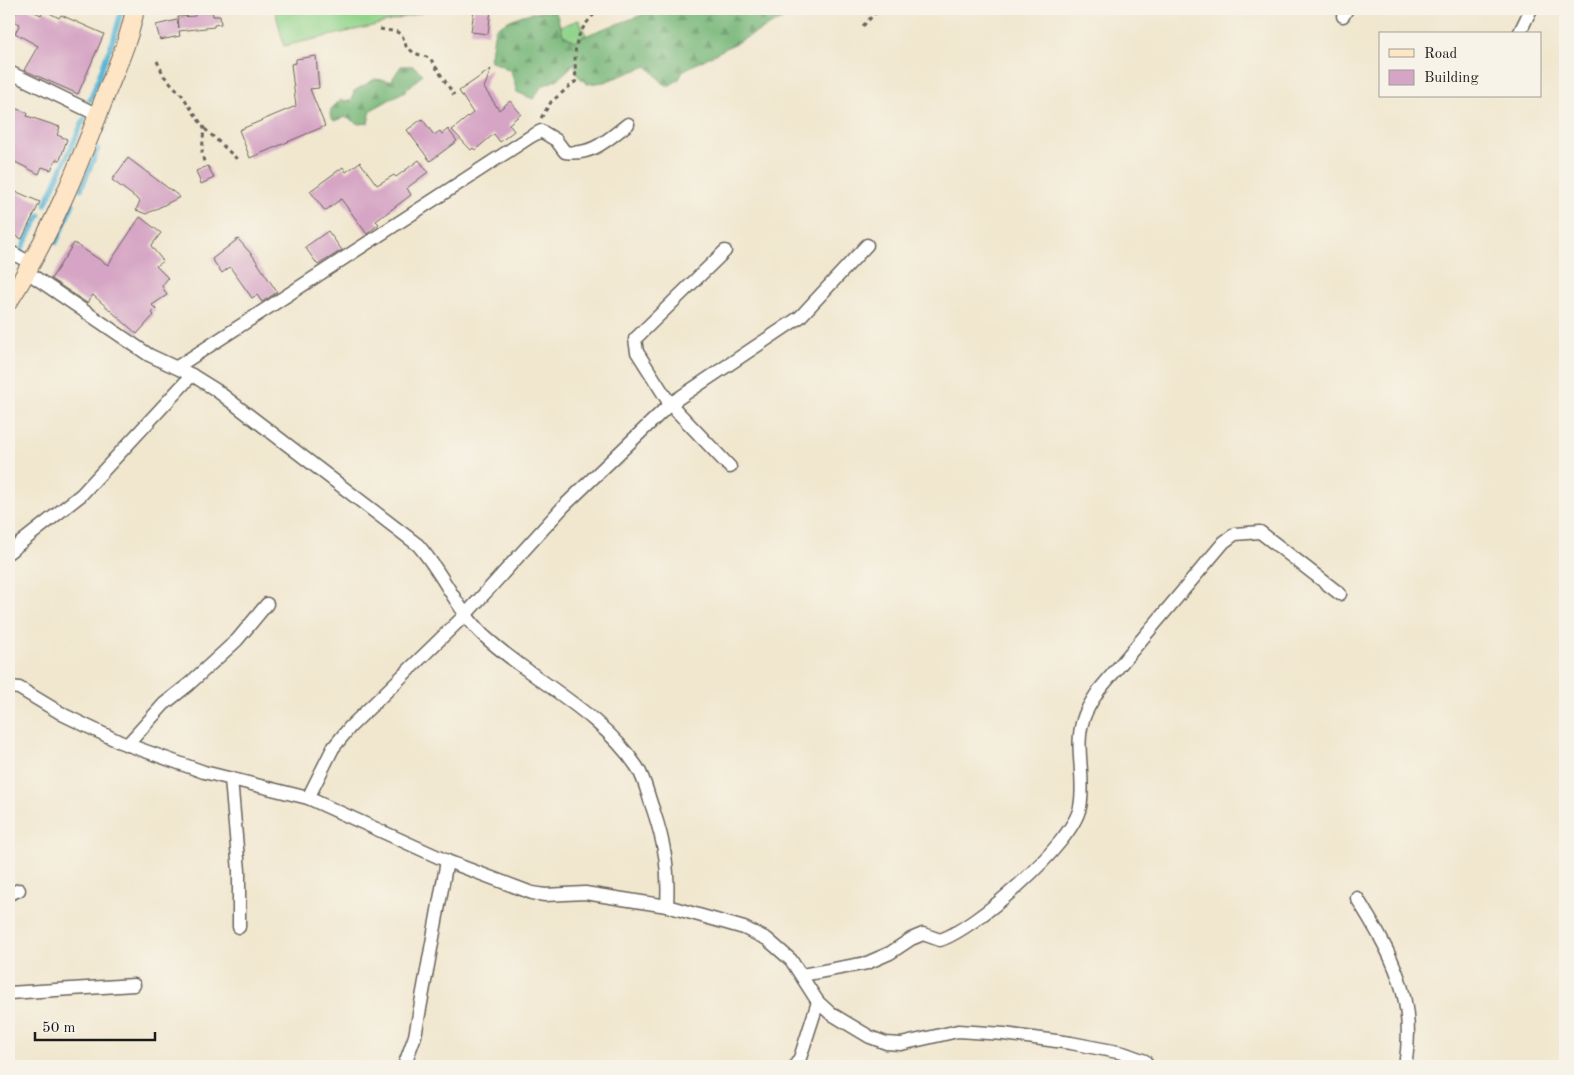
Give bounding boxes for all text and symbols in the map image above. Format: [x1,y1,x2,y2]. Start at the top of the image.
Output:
legend [1379,32,1542,98]
text: Road [1424,47,1458,62]
text: Building [1424,71,1479,86]
scale bar [35,1010,155,1042]
text: 50 m [42,1021,76,1036]

